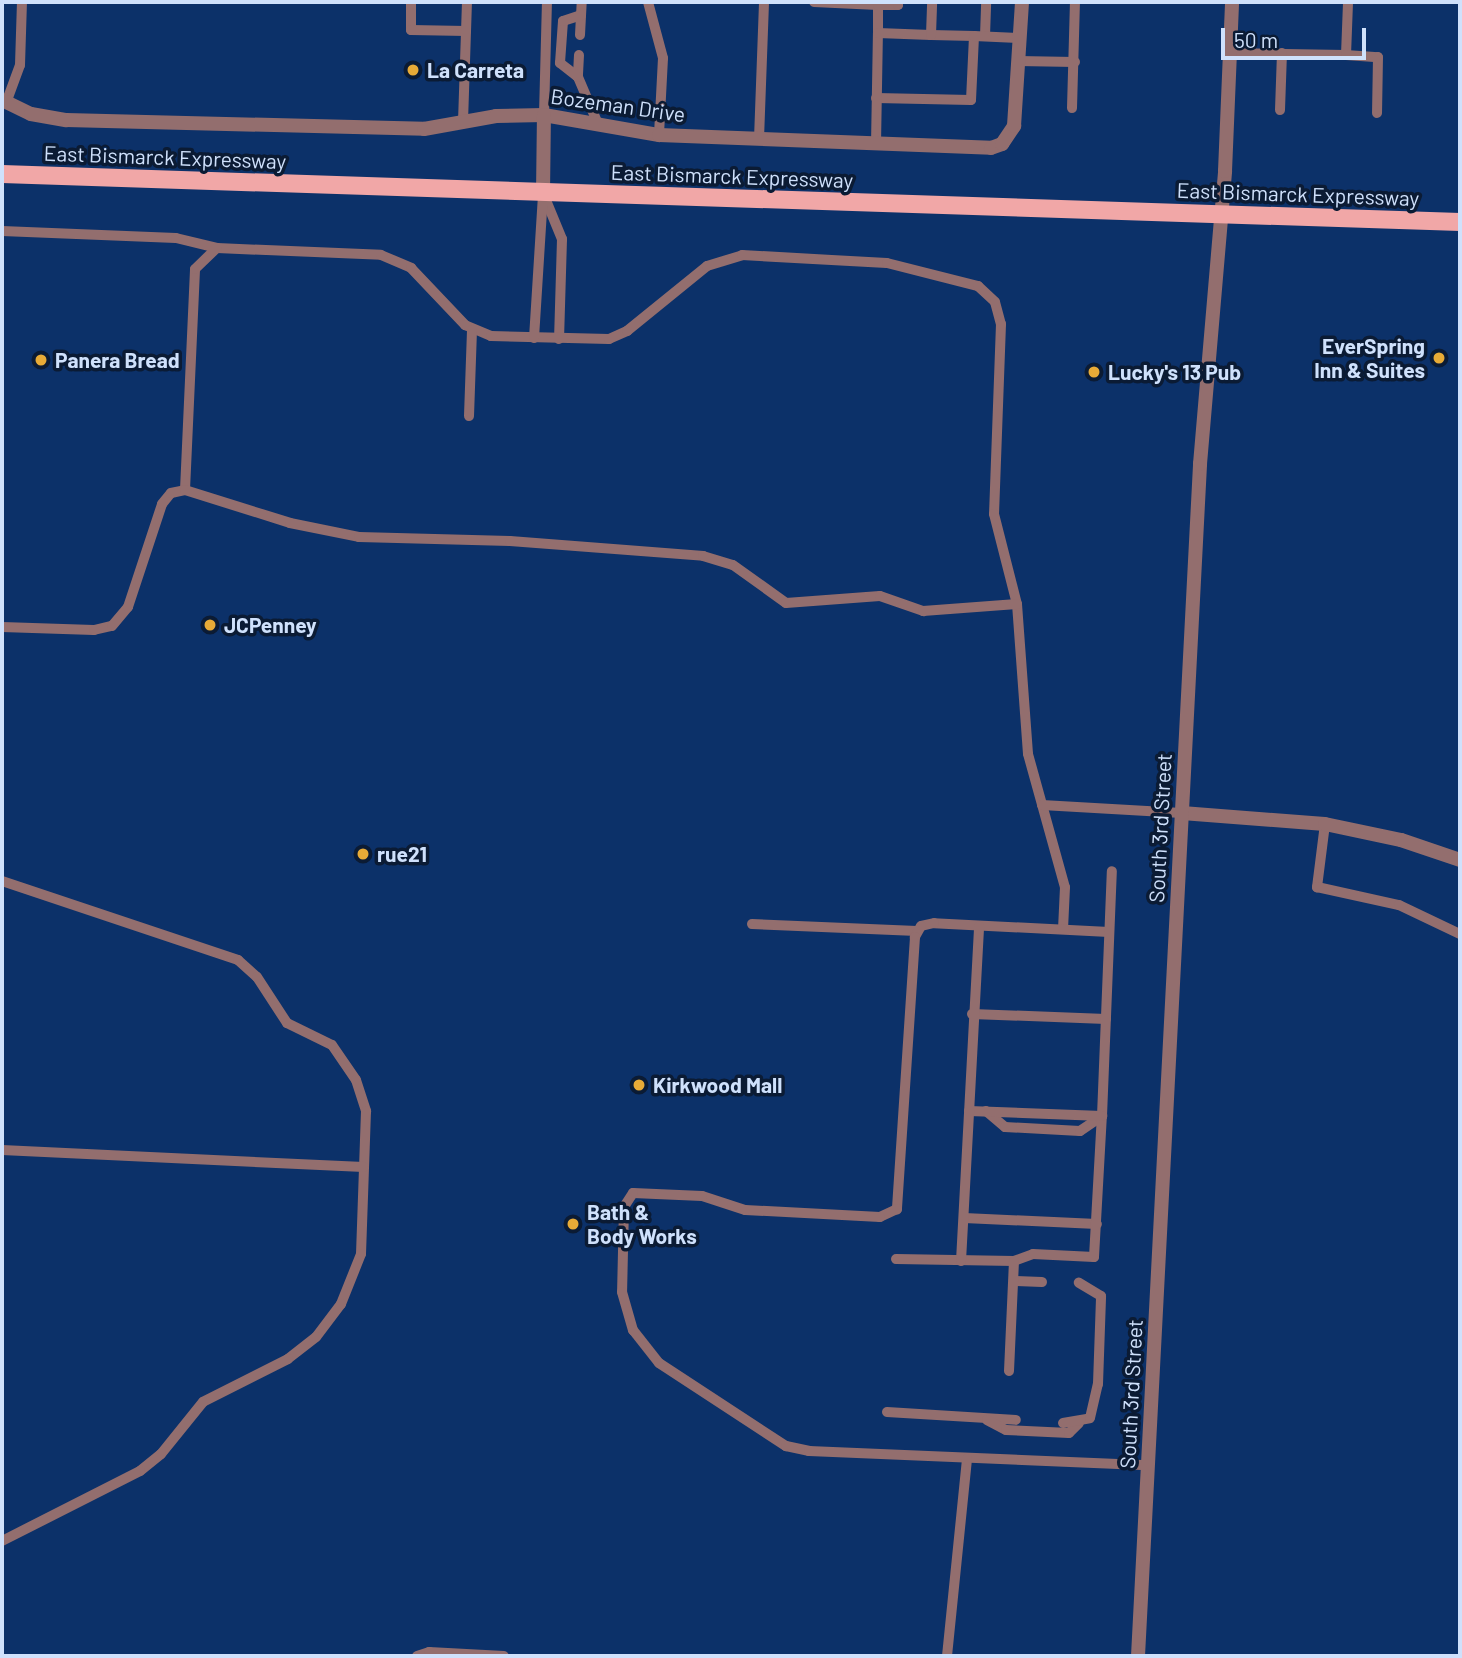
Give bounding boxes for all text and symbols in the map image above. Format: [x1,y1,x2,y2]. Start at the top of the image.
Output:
scale bar [1224,14,1369,58]
text: 50 m [1234,27,1278,52]
place label: La Carreta [427,57,524,83]
marker: La Carreta [405,62,421,78]
street label: Bozeman Drive [549,83,687,127]
street label: East Bismarck Expressway [43,140,287,174]
street label: East Bismarck Expressway [610,159,854,193]
street label: East Bismarck Expressway [1176,177,1420,211]
place label: EverSpring Inn & Suites [1314,333,1425,383]
place label: Panera Bread [55,347,180,373]
marker: EverSpring Inn & Suites [1431,350,1447,366]
marker: Panera Bread [33,352,49,368]
place label: Lucky's 13 Pub [1108,359,1241,385]
marker: Lucky's 13 Pub [1086,364,1102,380]
place label: JCPenney [224,612,317,638]
marker: JCPenney [202,617,218,633]
street label: South 3rd Street [1144,753,1176,903]
place label: rue21 [377,841,427,867]
marker: rue21 [355,846,371,862]
place label: Kirkwood Mall [653,1072,782,1098]
marker: Kirkwood Mall [631,1077,647,1093]
place label: Bath & Body Works [587,1199,697,1249]
marker: Bath & Body Works [565,1216,581,1232]
street label: South 3rd Street [1115,1319,1147,1469]

